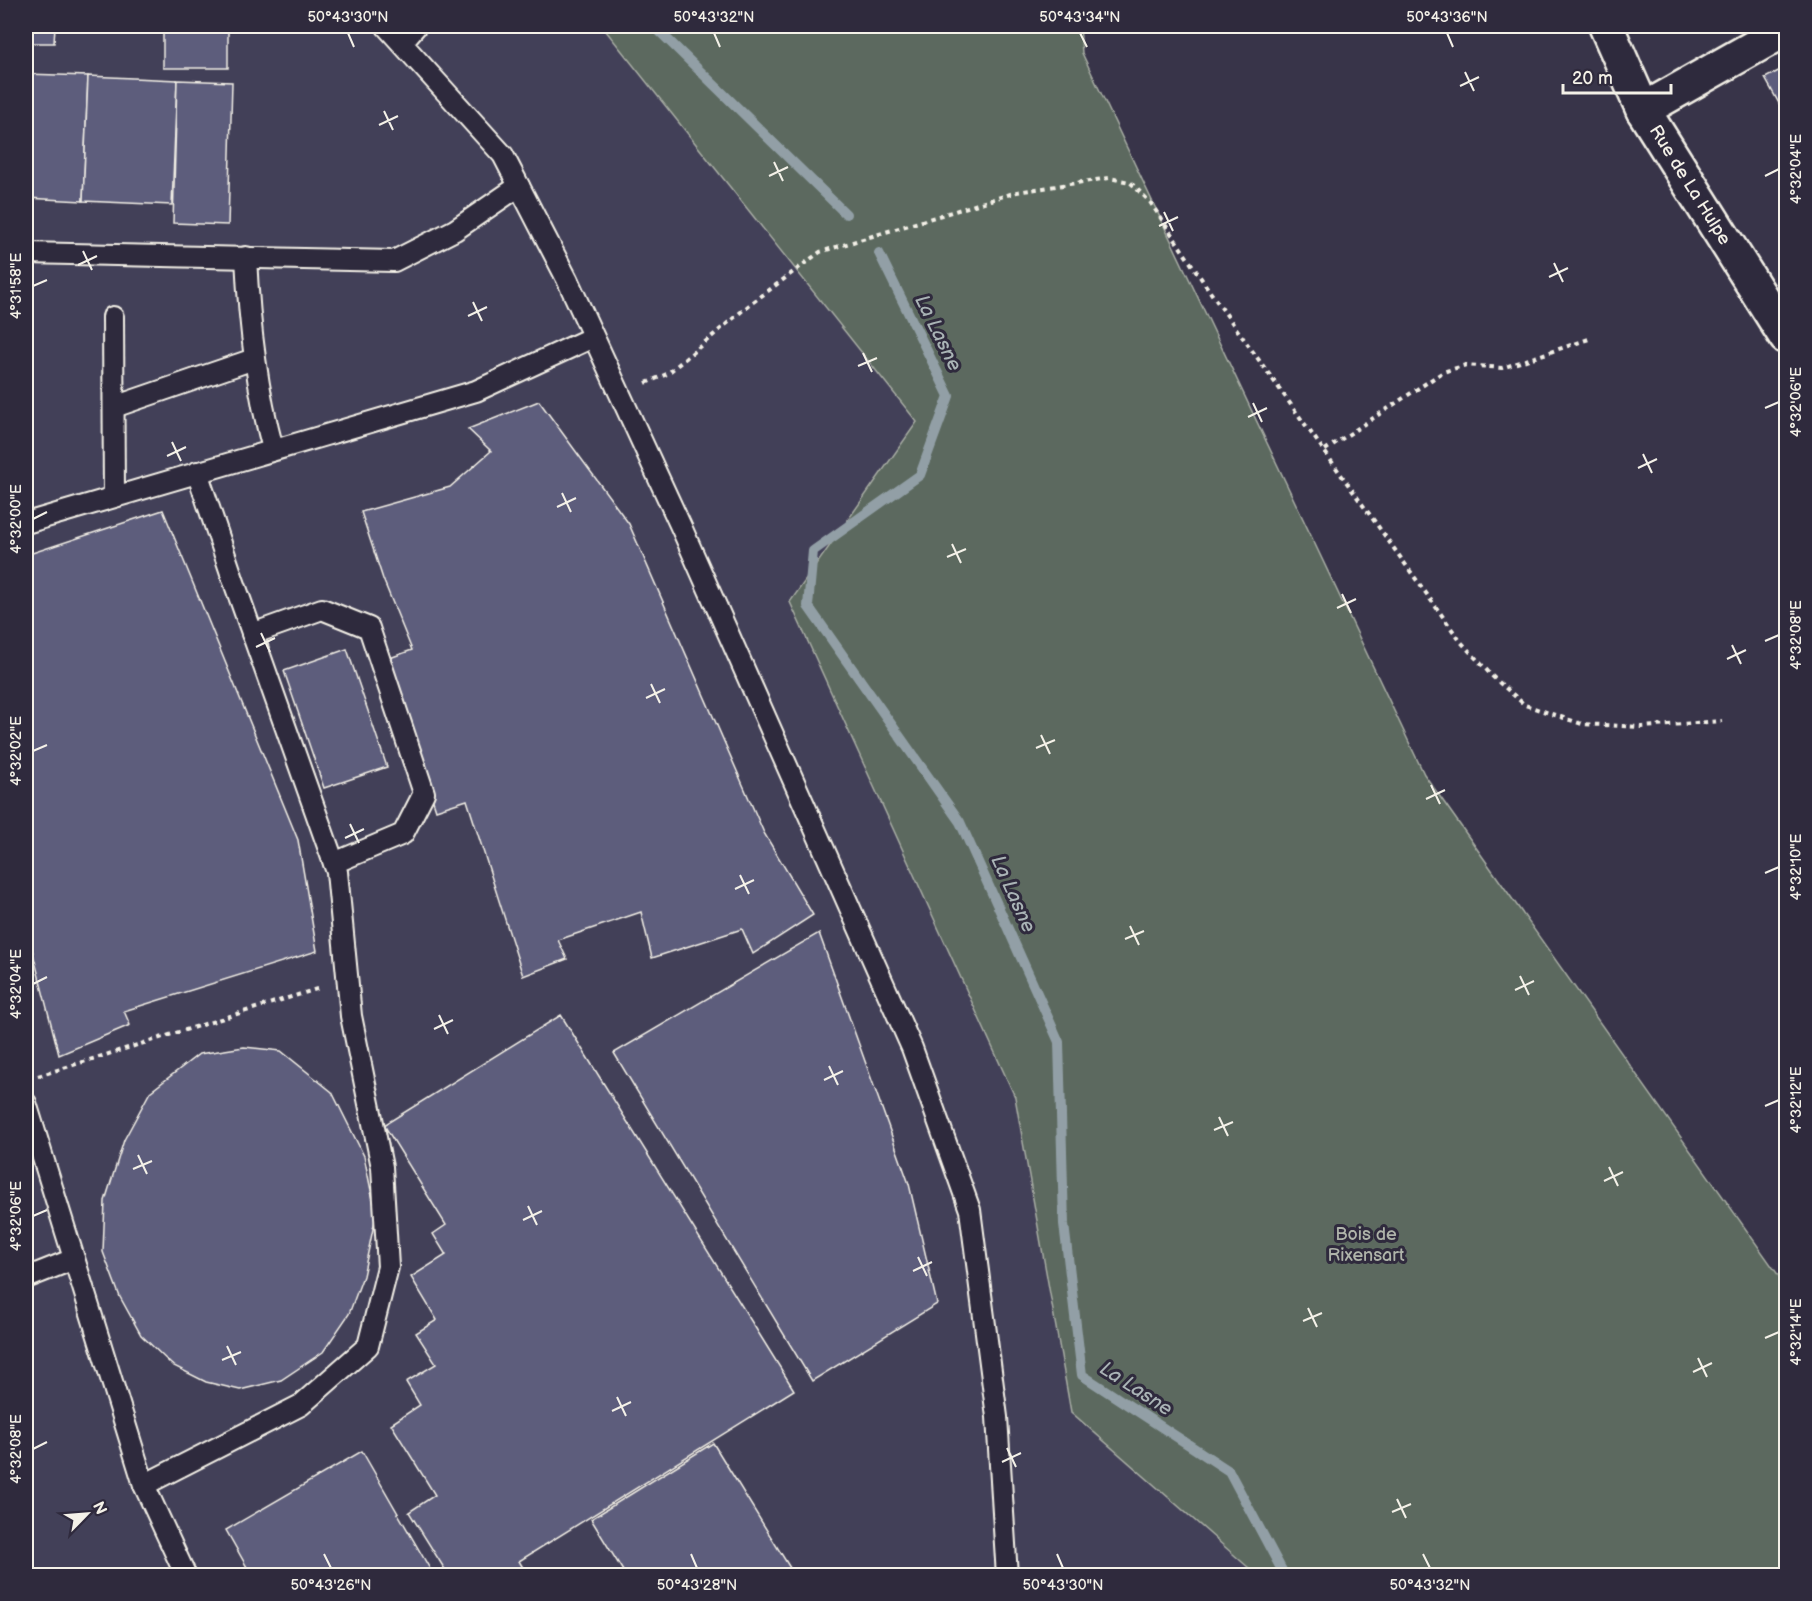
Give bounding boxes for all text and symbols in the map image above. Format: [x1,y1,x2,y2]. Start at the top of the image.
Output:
text: 50°43'30"N [308,8,389,27]
text: 50°43'32"N [673,8,755,27]
text: 50°43'34"N [1039,8,1121,27]
text: 50°43'36"N [1406,8,1488,27]
scale bar [1563,57,1671,95]
text: 20 m [1572,68,1613,89]
street label: Rue de La Hulpe [1645,121,1735,249]
text: 4°32'04"E [1787,134,1806,204]
text: 4°31'58"E [7,253,26,319]
water label: La Lasne [909,291,967,375]
text: 4°32'06"E [1787,367,1806,437]
text: 4°32'00"E [7,484,26,554]
text: 4°32'08"E [1787,600,1806,670]
text: 4°32'02"E [7,716,26,786]
text: 4°32'10"E [1787,833,1806,901]
water label: La Lasne [985,852,1041,937]
text: 4°32'04"E [7,949,26,1019]
text: 4°32'12"E [1787,1066,1806,1134]
text: 4°32'06"E [7,1181,26,1251]
park label: Bois de Rixensart [1327,1224,1405,1266]
text: 4°32'14"E [1787,1298,1806,1366]
water label: La Lasne [1095,1357,1177,1422]
text: 4°32'08"E [7,1414,26,1484]
north arrow [57,1484,117,1544]
text: N [88,1499,110,1518]
text: 50°43'26"N [291,1576,371,1595]
text: 50°43'28"N [657,1576,737,1595]
text: 50°43'30"N [1023,1576,1104,1595]
text: 50°43'32"N [1389,1576,1471,1595]

